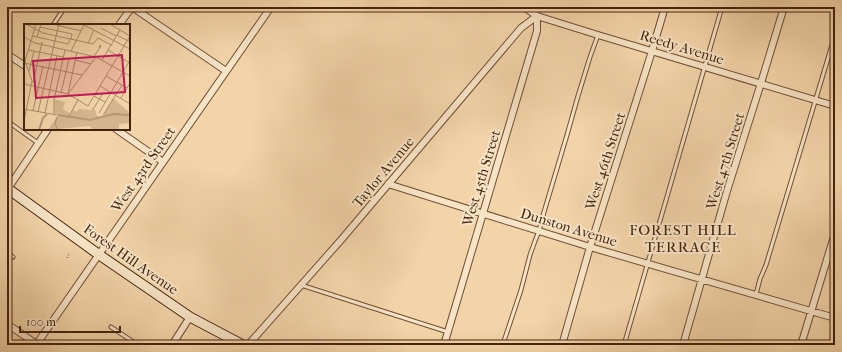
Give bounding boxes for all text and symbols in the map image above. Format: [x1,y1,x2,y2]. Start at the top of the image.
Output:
inset map [24,24,130,130]
street label: Reedy Avenue [638,27,726,68]
street label: West 46th Street [581,110,629,213]
street label: West 47th Street [702,111,748,213]
street label: West 43rd Street [107,123,179,216]
street label: West 45th Street [458,128,504,229]
street label: Taylor Avenue [349,134,418,211]
street label: Dunston Avenue [518,205,619,250]
street label: Forest Hill Avenue [80,220,181,298]
district label: FOREST HILL TERRACE [629,221,737,256]
scale bar [20,308,120,334]
text: 100 m [26,315,56,329]

